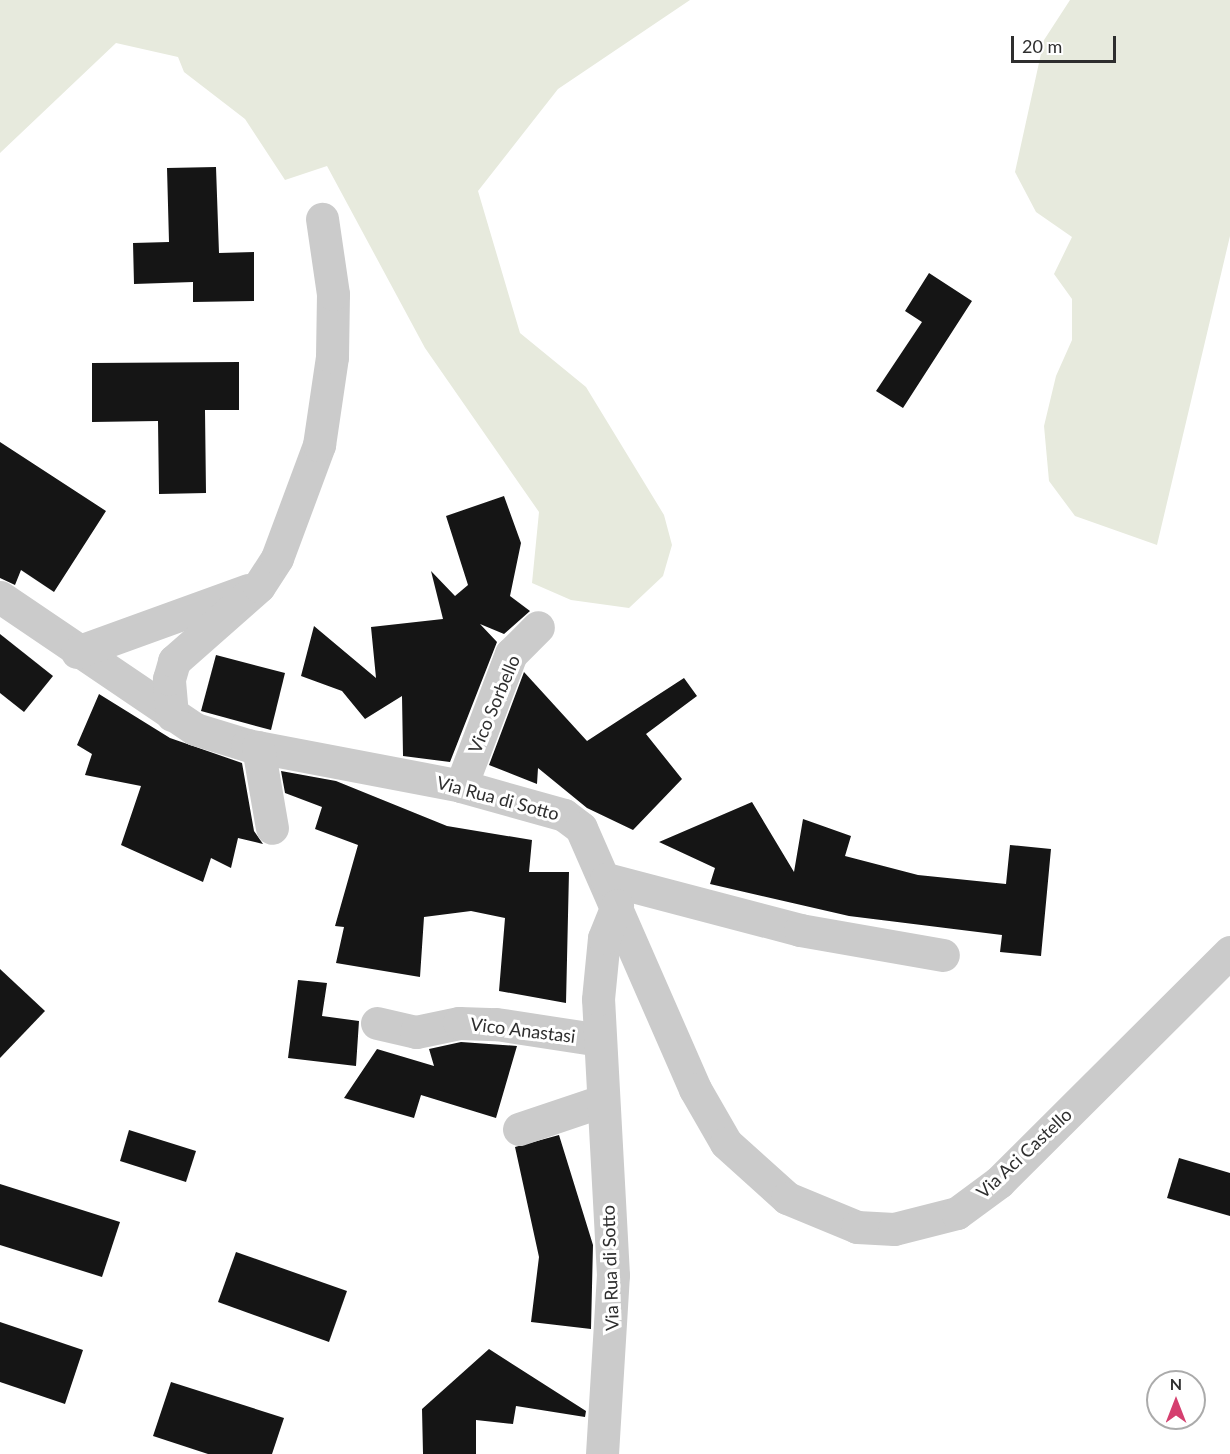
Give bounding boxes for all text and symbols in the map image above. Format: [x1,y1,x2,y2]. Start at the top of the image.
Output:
scale bar [1014,24,1119,62]
text: 20 m [1022,35,1062,57]
street label: Vico Sorbello [464,652,524,756]
street label: Via Rua di Sotto [434,771,562,825]
street label: Vico Anastasi [469,1013,577,1047]
street label: Via Aci Castello [972,1103,1076,1203]
street label: Via Rua di Sotto [597,1205,623,1331]
north arrow [1146,1370,1206,1430]
text: N [1170,1374,1182,1393]

